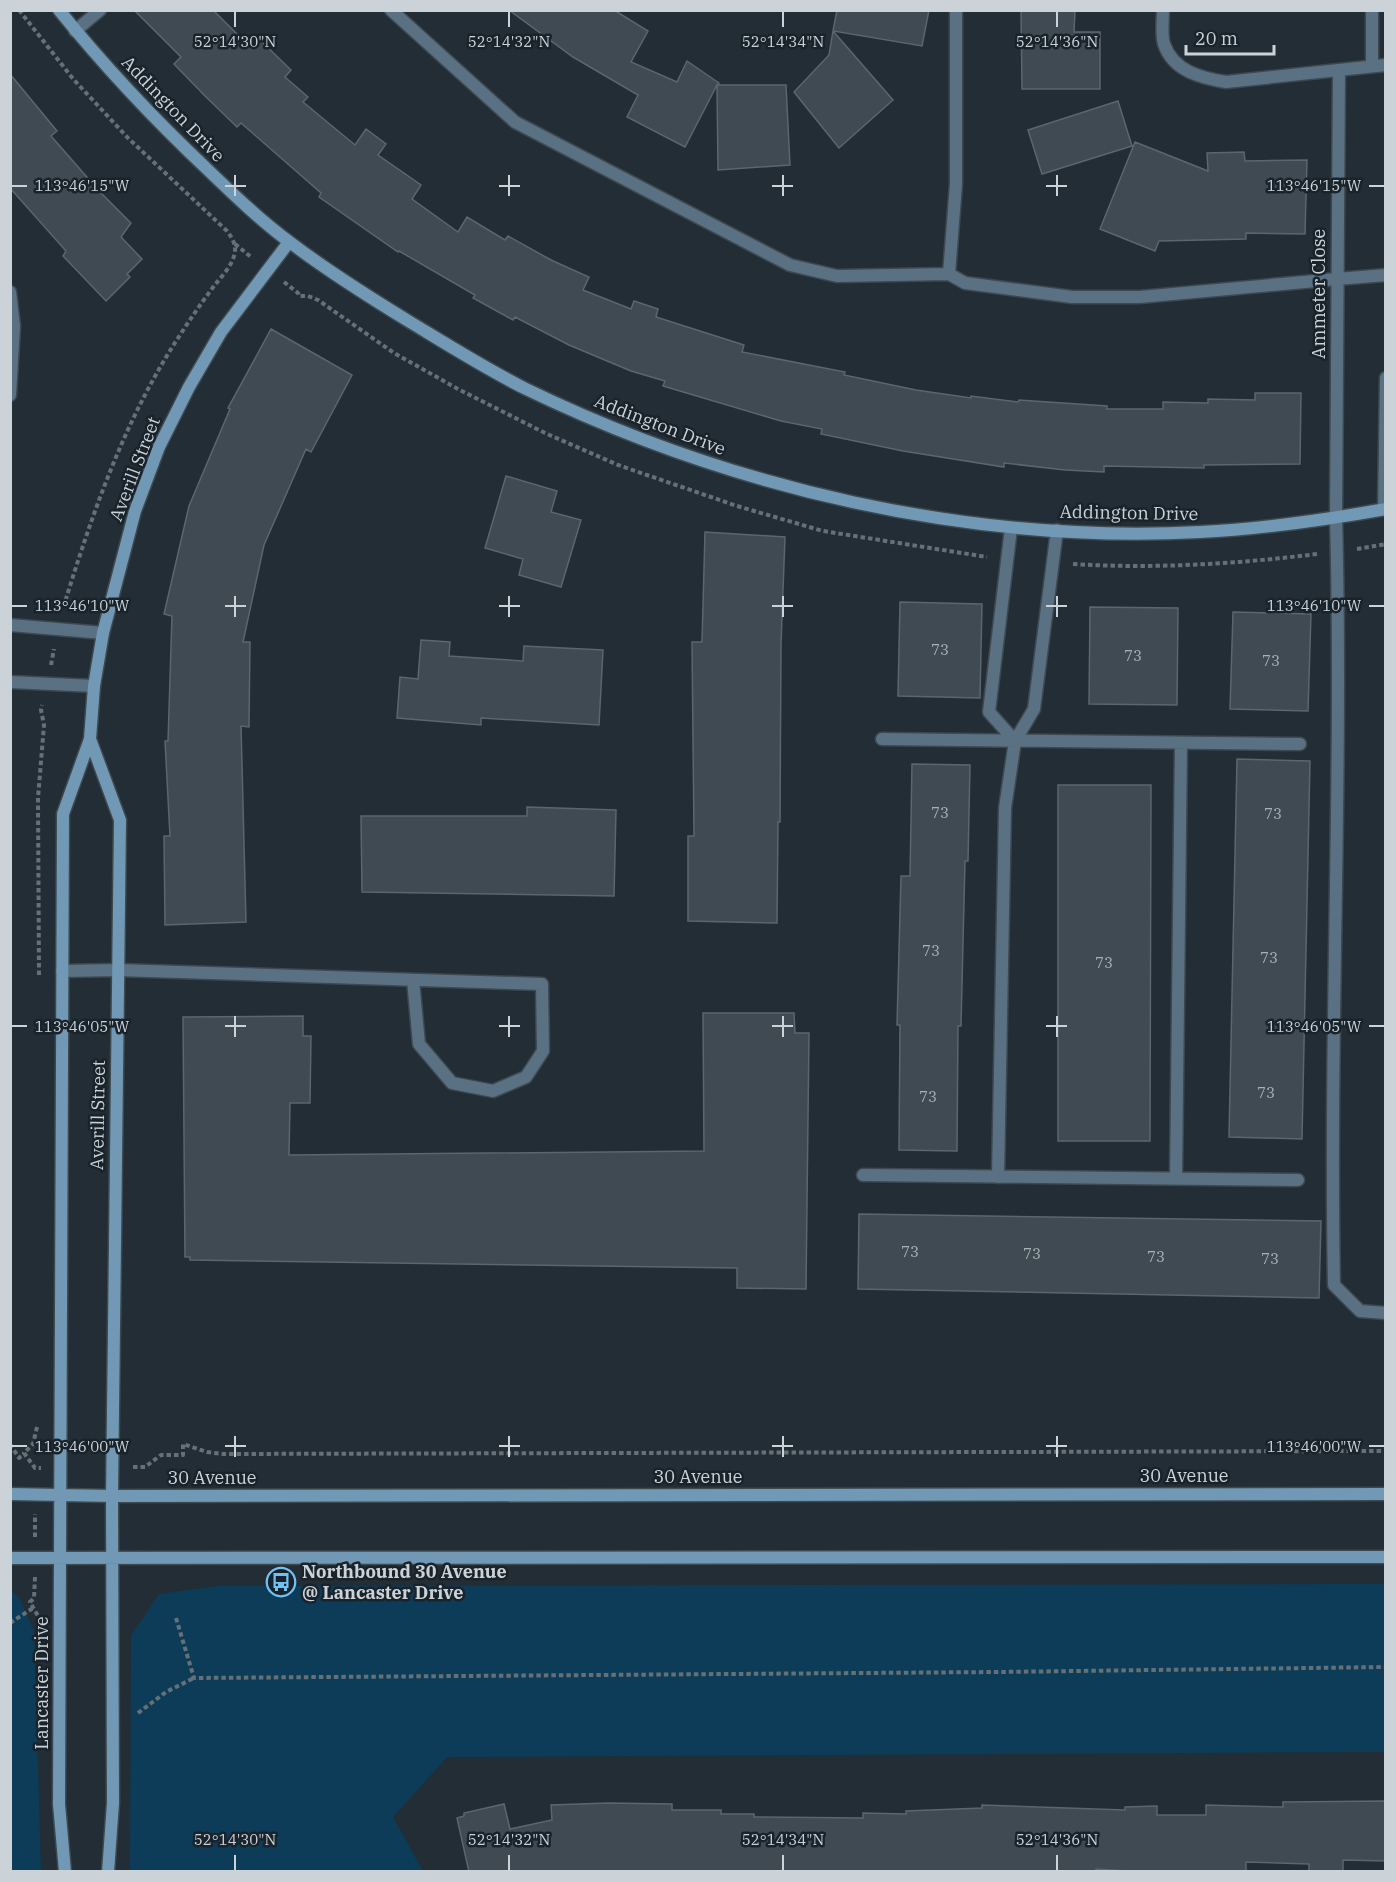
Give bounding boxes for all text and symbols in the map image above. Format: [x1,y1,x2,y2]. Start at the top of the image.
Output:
scale bar [1186,18,1274,56]
text: 20 m [1195,27,1238,50]
text: 52°14'30"N [194,32,276,51]
text: 52°14'32"N [468,32,550,51]
text: 52°14'34"N [742,32,824,51]
text: 52°14'36"N [1016,32,1098,51]
street label: Addington Drive [117,51,230,167]
text: 113°46'15"W [35,176,130,195]
text: 113°46'15"W [1267,176,1362,195]
street label: Ammeter Close [1307,229,1330,359]
street label: Addington Drive [591,389,729,460]
street label: Averill Street [104,413,165,524]
street label: Addington Drive [1059,500,1199,525]
text: 113°46'10"W [35,596,130,615]
text: 113°46'10"W [1267,596,1362,615]
house number: 73 [931,640,949,659]
house number: 73 [1124,646,1142,665]
house number: 73 [1262,651,1280,670]
house number: 73 [931,803,949,822]
house number: 73 [1264,804,1282,823]
house number: 73 [922,941,940,960]
house number: 73 [1260,948,1278,967]
house number: 73 [1095,953,1113,972]
text: 113°46'05"W [35,1017,130,1036]
text: 113°46'05"W [1267,1017,1362,1036]
street label: Averill Street [85,1060,110,1170]
house number: 73 [1257,1083,1275,1102]
house number: 73 [919,1087,937,1106]
house number: 73 [901,1242,919,1261]
house number: 73 [1023,1244,1041,1263]
house number: 73 [1147,1247,1165,1266]
house number: 73 [1261,1249,1279,1268]
text: 113°46'00"W [35,1437,130,1456]
text: 113°46'00"W [1267,1437,1362,1456]
street label: 30 Avenue [1139,1464,1229,1487]
street label: 30 Avenue [653,1465,743,1488]
street label: 30 Avenue [167,1466,257,1489]
place label: Northbound 30 Avenue @ Lancaster Drive [302,1560,507,1604]
bus stop icon: Northbound 30 Avenue @ Lancaster Drive [265,1566,297,1598]
street label: Lancaster Drive [30,1616,53,1750]
text: 52°14'30"N [194,1830,276,1849]
text: 52°14'32"N [468,1830,550,1849]
text: 52°14'34"N [742,1830,824,1849]
text: 52°14'36"N [1016,1830,1098,1849]

